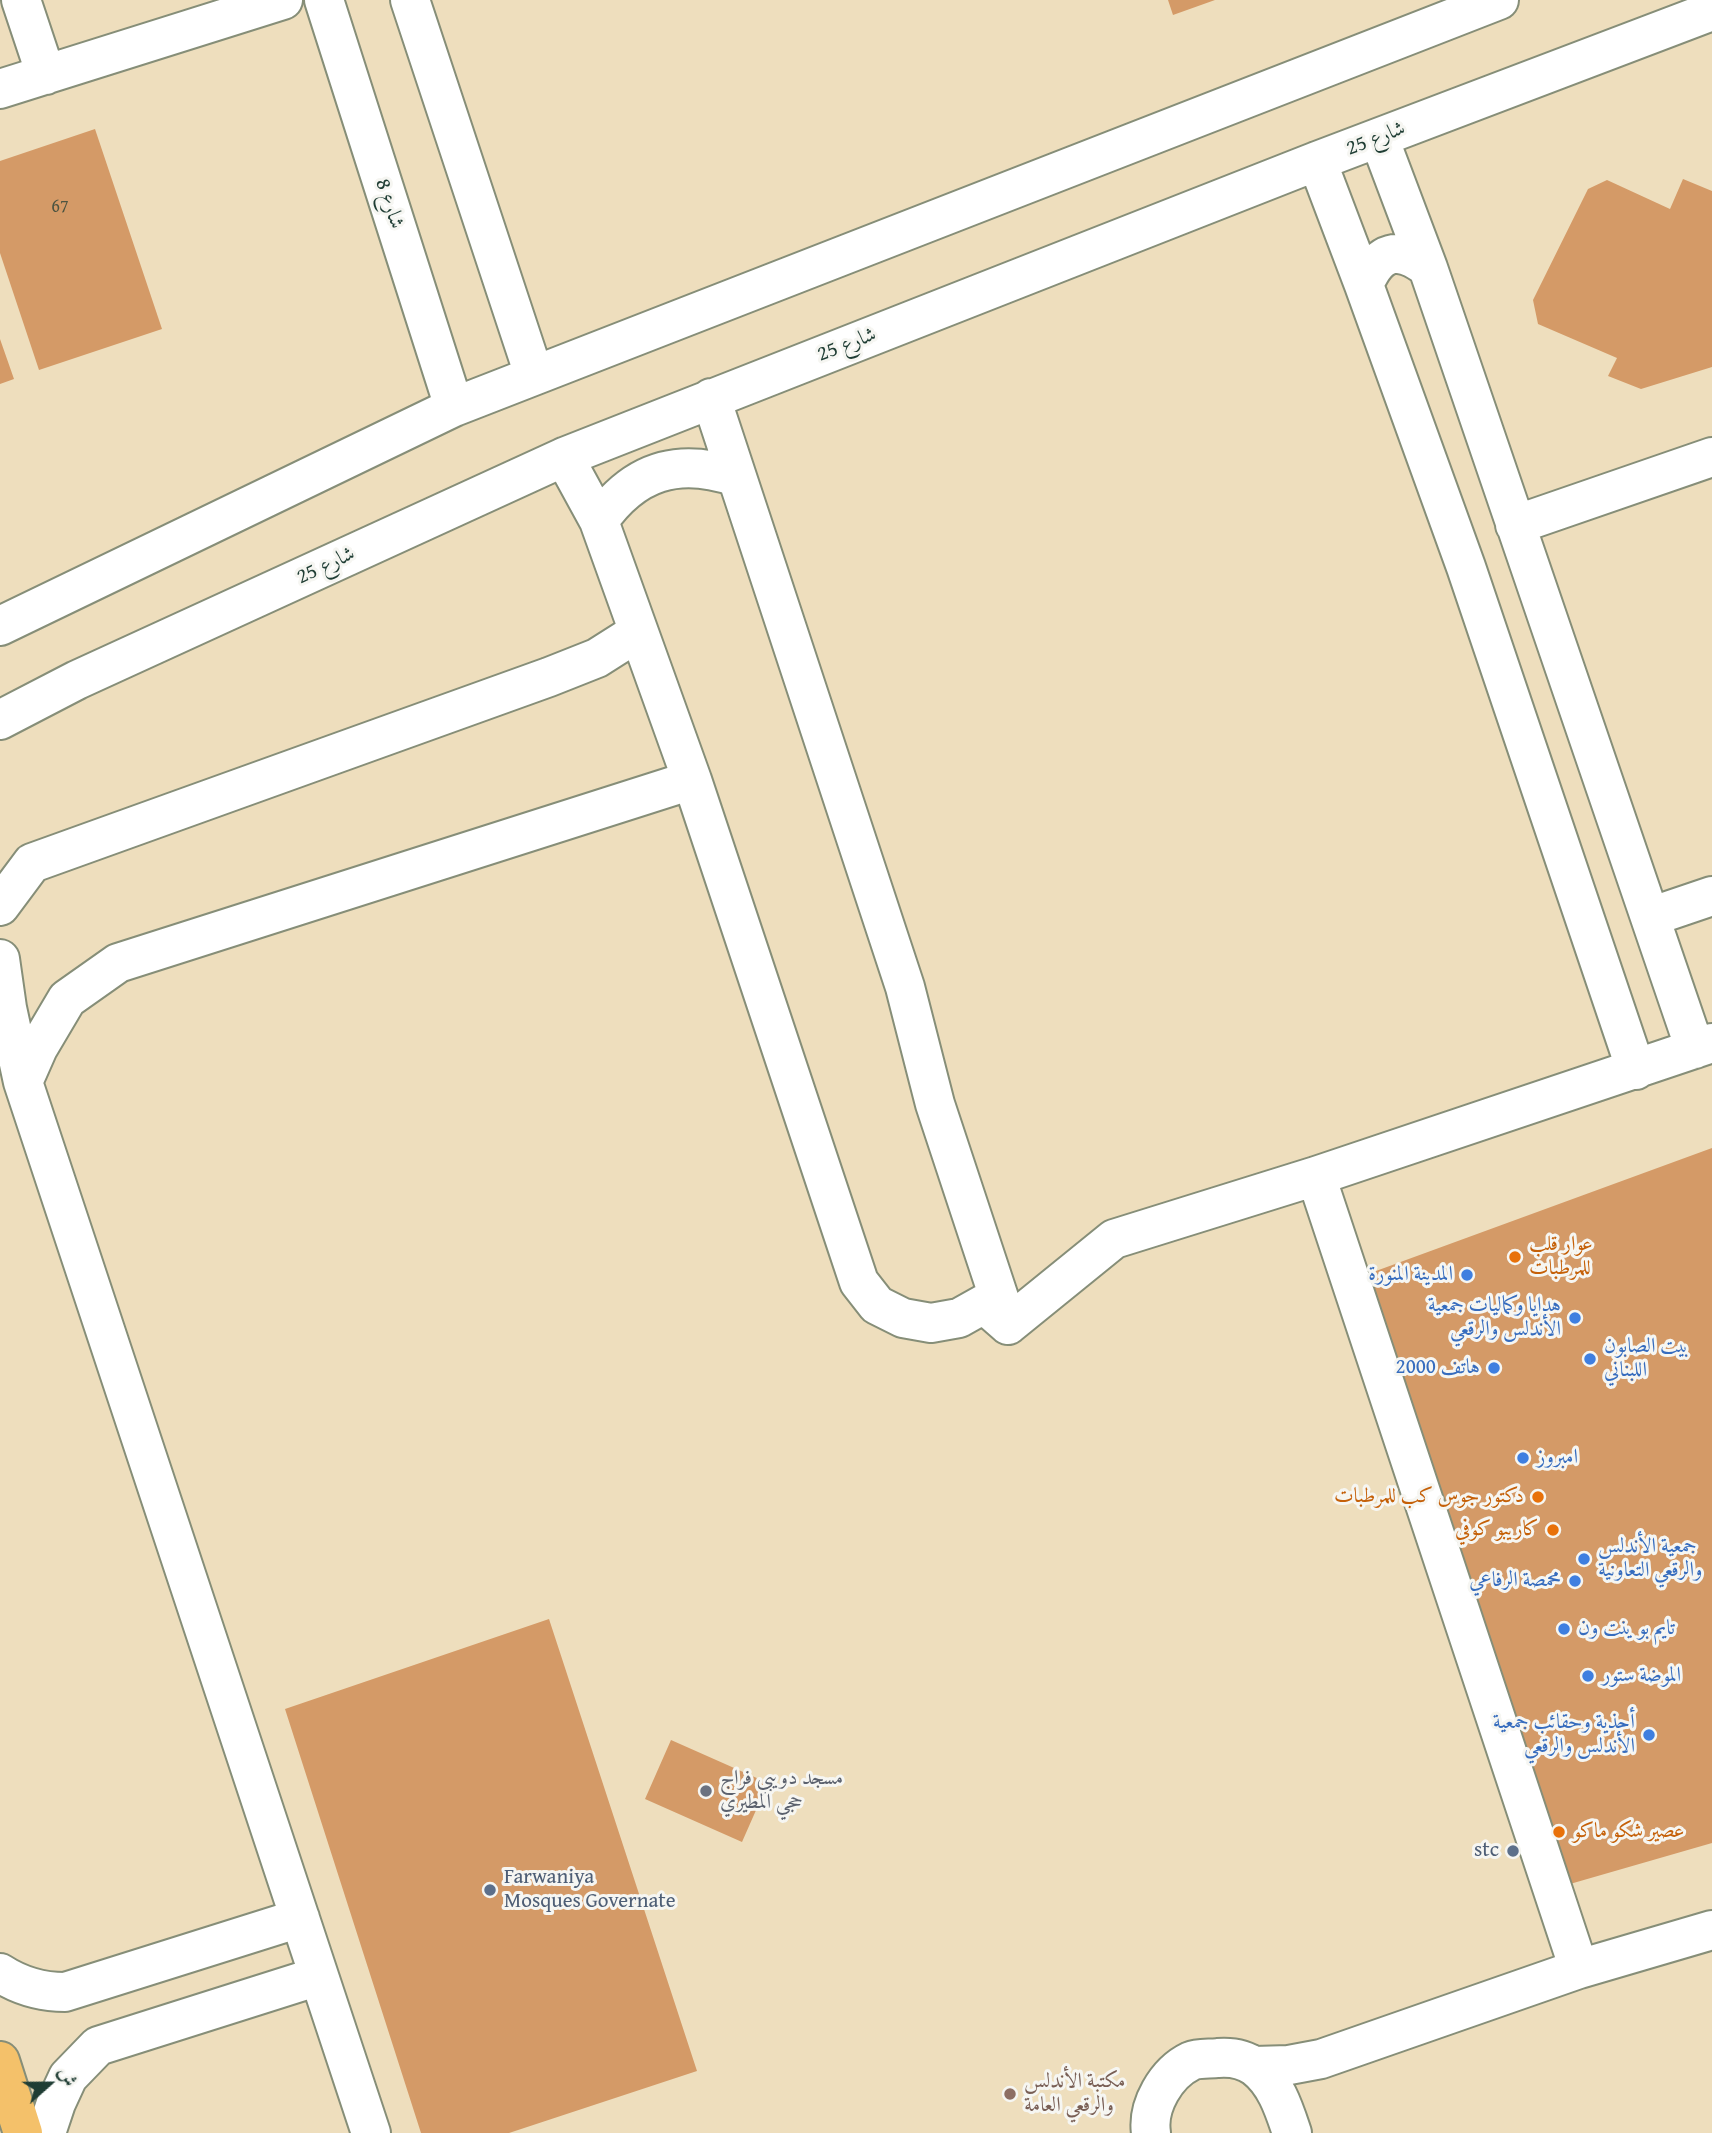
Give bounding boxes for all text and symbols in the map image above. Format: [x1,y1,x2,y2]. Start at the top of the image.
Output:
street label: شارع 25 [1343,116,1409,162]
street label: شارع 8 [369,176,409,232]
house number: 67 [51,196,69,218]
street label: شارع 25 [814,322,880,368]
street label: شارع 25 [293,542,359,590]
place label: عوار قلب للمرطبات [1529,1232,1593,1282]
marker: عوار قلب للمرطبات [1507,1249,1523,1265]
place label: المدينة المنورة [1368,1262,1453,1288]
marker: المدينة المنورة [1459,1267,1475,1283]
place label: هدايا وكماليات جمعية الأندلس والرقعي [1428,1293,1561,1343]
marker: هدايا وكماليات جمعية الأندلس والرقعي [1567,1310,1583,1326]
place label: بيت الصابون اللبناني [1604,1334,1689,1384]
marker: بيت الصابون اللبناني [1582,1351,1598,1367]
place label: هاتف 2000 [1396,1355,1480,1381]
marker: هاتف 2000 [1486,1360,1502,1376]
place label: امبروز [1537,1445,1578,1471]
marker: امبروز [1515,1450,1531,1466]
place label: دكتور جوس كب للمرطبات [1334,1484,1524,1510]
marker: دكتور جوس كب للمرطبات [1530,1489,1546,1505]
place label: كاريبو كوفي [1455,1517,1539,1543]
marker: كاريبو كوفي [1545,1522,1561,1538]
place label: جمعية الأندلس والرقعي التعاونية [1598,1534,1702,1584]
marker: جمعية الأندلس والرقعي التعاونية [1576,1551,1592,1567]
place label: محمصة الرفاعي [1469,1568,1561,1594]
marker: محمصة الرفاعي [1567,1573,1583,1589]
place label: تايم بو ينت ون [1578,1616,1675,1642]
marker: تايم بو ينت ون [1556,1621,1572,1637]
place label: الموضة ستور [1602,1663,1681,1689]
marker: الموضة ستور [1580,1668,1596,1684]
place label: أحذية وحقائب جمعية الأندلس والرقعي [1493,1710,1635,1760]
marker: أحذية وحقائب جمعية الأندلس والرقعي [1641,1727,1657,1743]
place label: مسجد دويبي فراج حجي المطيري [720,1766,843,1816]
marker: مسجد دويبي فراج حجي المطيري [698,1783,714,1799]
place label: عصير شكو ماكو [1573,1819,1685,1845]
marker: عصير شكو ماكو [1551,1824,1567,1840]
place label: stc [1474,1838,1499,1864]
marker: stc [1505,1843,1521,1859]
place label: Farwaniya Mosques Governate [504,1865,676,1915]
marker: Farwaniya Mosques Governate [482,1882,498,1898]
north arrow [14,2049,84,2119]
text: ش [52,2063,85,2090]
place label: مكتبة الأندلس والرقعي العامة [1024,2069,1125,2119]
marker: مكتبة الأندلس والرقعي العامة [1002,2086,1018,2102]

